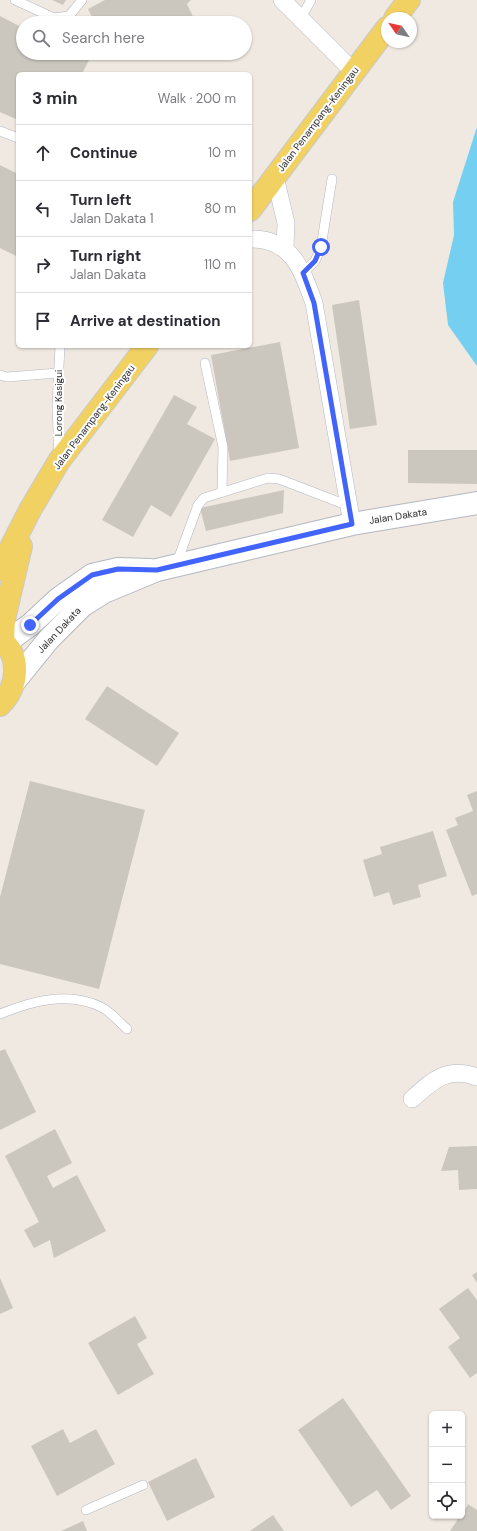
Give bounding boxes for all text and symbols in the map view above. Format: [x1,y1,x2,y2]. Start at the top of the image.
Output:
north arrow [381,12,417,48]
search box [16,16,252,60]
icon: search [30,27,52,49]
text: Search here [62,28,145,48]
street label: Jalan Penampang-Keningau [274,64,362,174]
text: 3 min [32,87,77,109]
text: Walk · 200 m [158,90,236,107]
icon: ahead [32,142,54,164]
text: Continue [70,143,138,163]
text: 10 m [208,144,236,161]
text: Turn left [70,190,131,210]
icon: left [32,198,54,220]
text: 80 m [204,200,236,217]
text: Jalan Dakata 1 [70,210,154,227]
route start [312,238,330,256]
text: Turn right [70,246,141,266]
icon: right [32,254,54,276]
text: 110 m [204,256,236,273]
text: Jalan Dakata [70,266,146,283]
icon: arrive [32,310,54,332]
text: Arrive at destination [70,311,221,331]
street label: Jalan Penampang-Keningau [50,362,138,472]
street label: Lorong Kasigui [52,370,65,436]
street label: Jalan Dakata [368,505,428,527]
street label: Jalan Dakata [34,604,84,656]
route end [21,616,39,634]
map controls [429,1411,465,1519]
button: + [429,1411,465,1447]
button: − [429,1447,465,1483]
button: locate [429,1483,465,1519]

